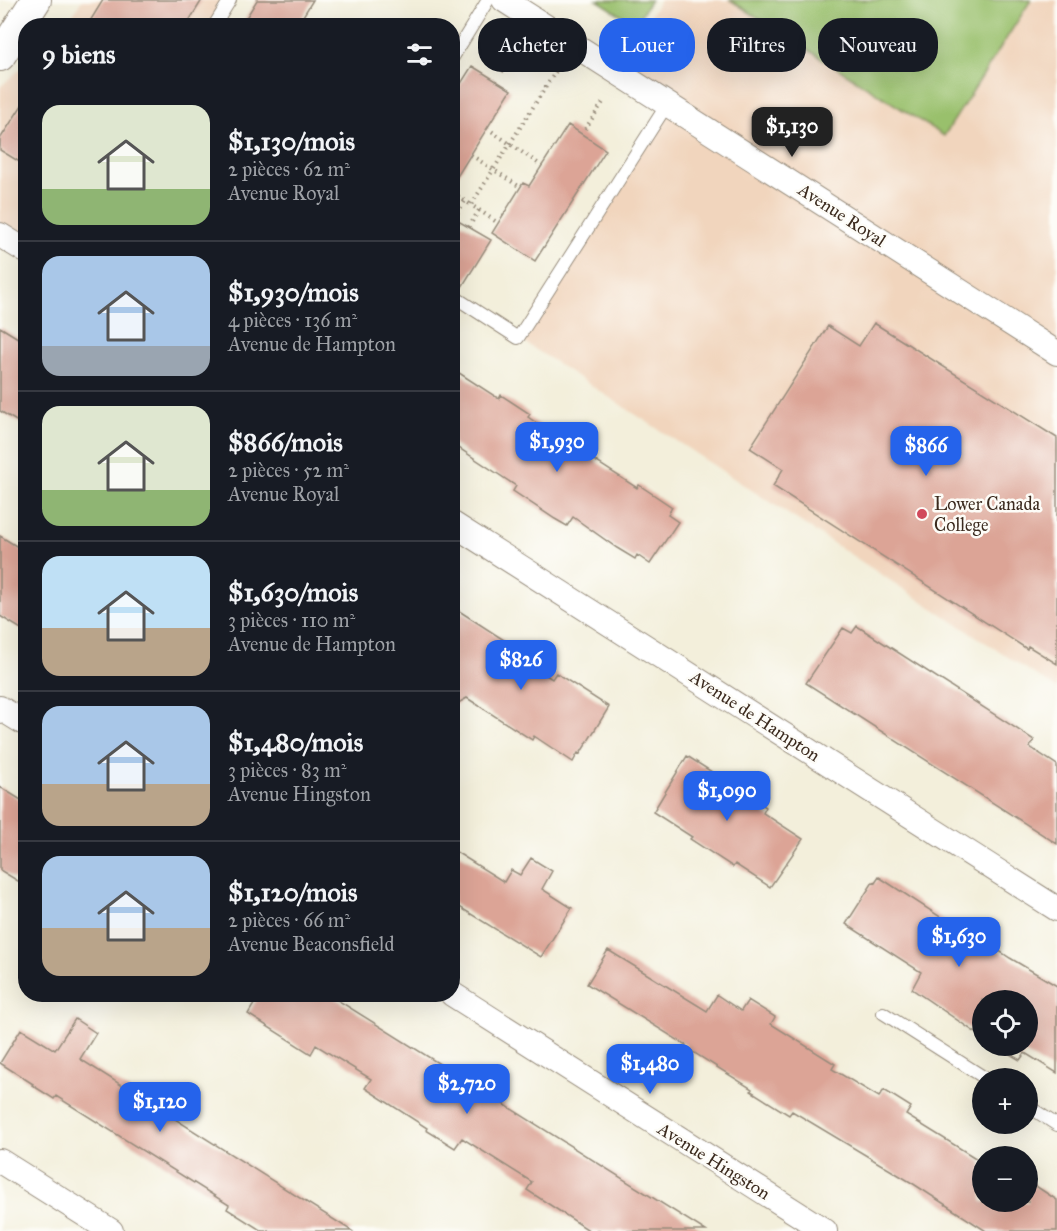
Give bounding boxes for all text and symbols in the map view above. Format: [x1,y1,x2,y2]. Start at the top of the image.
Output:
chip: Acheter [478,18,587,72]
chip: Louer [599,18,695,72]
chip: Filtres [707,18,806,72]
chip: Nouveau [818,18,938,72]
text: 9 biens [42,38,116,70]
icon: filters [403,38,436,71]
pin: $1,130 [743,107,841,158]
text: $1,130 [766,114,818,138]
text: $1,130/mois [228,125,355,157]
icon: home [90,129,162,201]
text: 2 pièces · 62 m² [228,157,350,181]
street label: Avenue Royal [793,178,890,252]
text: Avenue Royal [228,181,339,205]
text: $1,930/mois [228,276,359,308]
icon: home [90,280,162,352]
text: 4 pièces · 136 m² [228,308,357,332]
text: Avenue de Hampton [228,332,396,356]
pin: $1,930 [508,422,606,473]
text: $866/mois [228,426,343,458]
pin: $866 [890,426,962,477]
text: $1,930 [529,429,585,453]
icon: home [90,430,162,502]
text: $866 [904,433,948,457]
text: 2 pièces · 52 m² [228,458,349,482]
text: Avenue Royal [228,482,339,506]
place label: Lower Canada College [934,493,1040,537]
marker: Lower Canada College [915,507,929,521]
text: $1,630/mois [228,576,358,608]
icon: home [90,580,162,652]
text: 3 pièces · 110 m² [228,608,355,632]
text: Avenue de Hampton [228,632,396,656]
pin: $826 [485,640,557,691]
text: $826 [500,647,542,671]
street label: Avenue de Hampton [685,665,825,766]
text: $1,480/mois [228,726,363,758]
icon: home [90,730,162,802]
text: 3 pièces · 83 m² [228,758,347,782]
pin: $1,090 [678,771,776,822]
text: $1,090 [697,778,757,802]
text: Avenue Hingston [228,782,371,806]
text: $1,120/mois [228,876,358,908]
icon: home [90,880,162,952]
text: 2 pièces · 66 m² [228,908,350,932]
pin: $1,630 [910,917,1008,968]
text: $1,630 [932,924,986,948]
text: Avenue Beaconsfield [228,932,394,956]
map controls [972,990,1038,1212]
button: locate [972,990,1038,1056]
pin: $1,480 [601,1044,699,1095]
text: $1,480 [621,1051,679,1075]
pin: $2,720 [418,1064,516,1115]
button: + [972,1068,1038,1134]
text: $2,720 [438,1071,496,1095]
pin: $1,120 [111,1082,209,1133]
text: $1,120 [133,1089,187,1113]
street label: Avenue Hingston [652,1117,775,1205]
button: − [972,1146,1038,1212]

